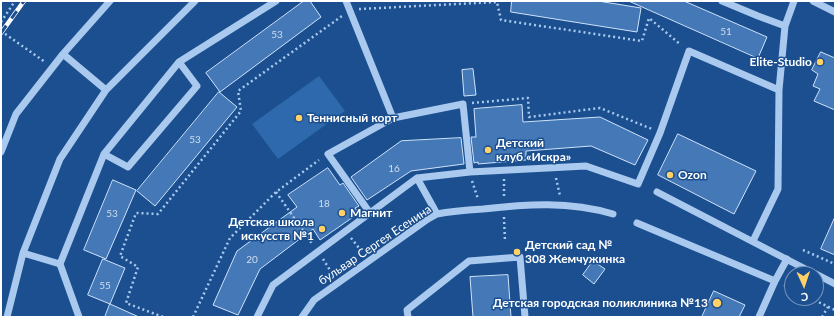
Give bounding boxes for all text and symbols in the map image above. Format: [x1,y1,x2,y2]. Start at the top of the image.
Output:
house number: 51 [720,26,732,38]
house number: 53 [271,29,283,41]
place label: Elite-Studio [749,55,812,69]
marker: Elite-Studio [815,57,825,67]
place label: Теннисный корт [307,111,397,125]
marker: Теннисный корт [294,113,304,123]
house number: 53 [189,134,201,146]
place label: Детский клуб «Искра» [496,136,571,164]
marker: Детский клуб «Искра» [483,145,493,155]
house number: 16 [388,163,400,175]
place label: Ozon [678,168,707,182]
marker: Ozon [665,170,675,180]
house number: 18 [318,198,330,210]
street label: бульвар Сергея Есенина [316,202,434,288]
place label: Магнит [350,206,392,220]
house number: 53 [106,208,118,220]
marker: Магнит [337,208,347,218]
place label: Детская школа искусств №1 [229,215,314,243]
marker: Детская школа искусств №1 [317,224,327,234]
place label: Детский сад № 308 Жемчужинка [525,238,625,266]
marker: Детский сад № 308 Жемчужинка [512,247,522,257]
house number: 20 [246,254,258,266]
north arrow [784,266,824,306]
house number: 55 [99,280,111,292]
text: С [801,291,809,304]
place label: Детская городская поликлиника №13 [493,296,708,310]
marker: Детская городская поликлиника №13 [711,297,723,309]

